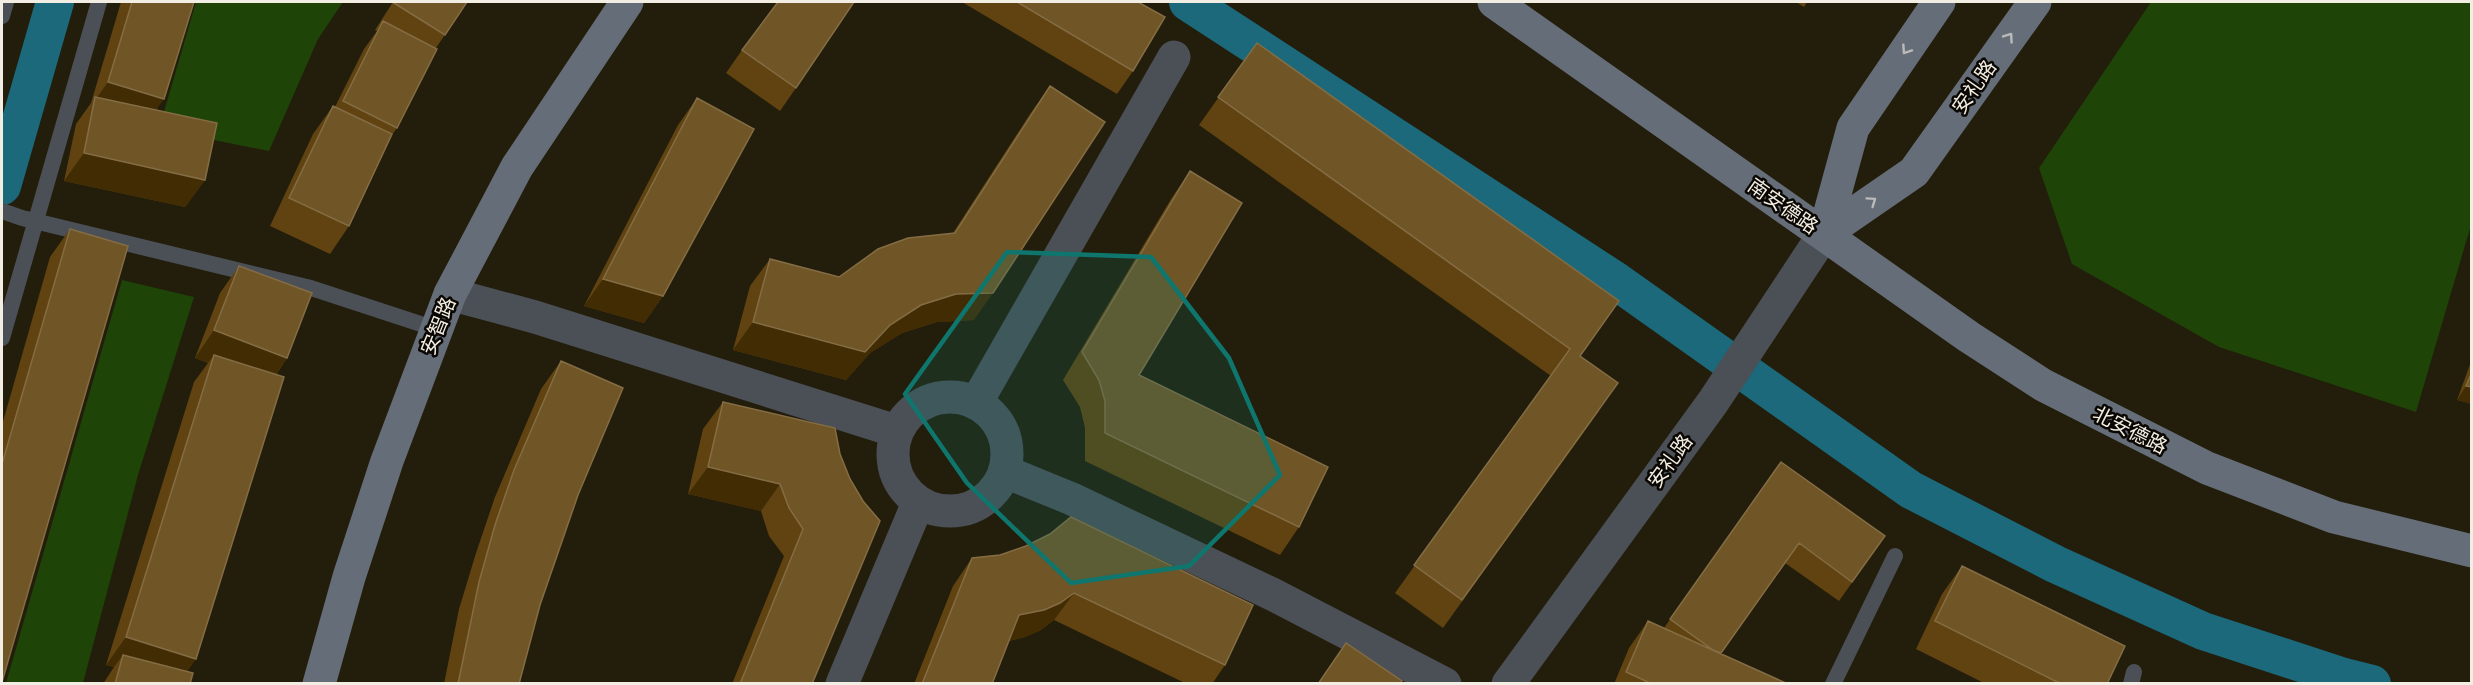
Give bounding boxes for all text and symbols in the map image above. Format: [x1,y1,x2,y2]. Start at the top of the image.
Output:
one-way arrow [2002,33,2013,44]
one-way arrow [1902,43,1913,54]
street label: 安礼路 [1947,56,2001,118]
street label: 南安德路 [1743,173,1823,239]
one-way arrow [1866,197,1877,208]
street label: 安智路 [416,294,460,358]
street label: 北安德路 [2089,401,2171,459]
street label: 安礼路 [1643,430,1697,492]

